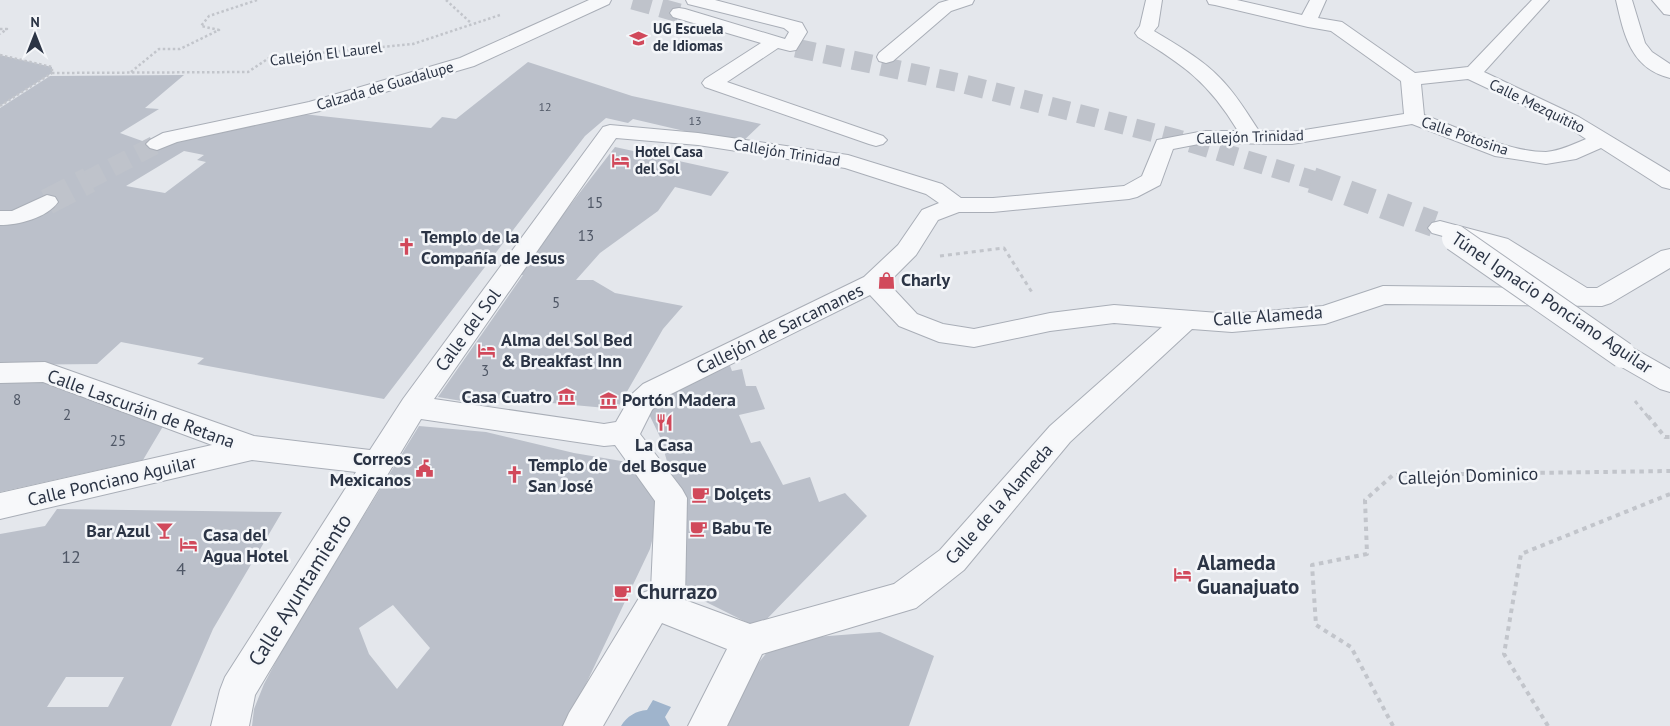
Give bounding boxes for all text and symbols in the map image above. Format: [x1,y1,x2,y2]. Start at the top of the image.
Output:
north arrow [10,10,60,60]
text: N [30,13,40,31]
place label: UG Escuela de Idiomas [653,19,724,55]
school or university icon: UG Escuela de Idiomas [629,28,649,48]
street label: Callejón El Laurel [269,37,384,70]
street label: Calzada de Guadalupe [314,57,456,114]
street label: Calle Mezquitito [1486,74,1588,137]
house number: 12 [538,99,552,114]
street label: Calle Potosina [1419,112,1511,159]
house number: 13 [688,113,702,128]
street label: Callejón Trinidad [1196,125,1304,148]
street label: Callejón Trinidad [732,135,842,170]
place label: Hotel Casa del Sol [635,142,703,178]
hotel icon: Hotel Casa del Sol [611,151,631,171]
house number: 15 [587,193,603,212]
place label: Templo de la Compañía de Jesus [421,225,565,269]
house number: 13 [578,226,594,245]
street label: Túnel Ignacio Ponciano Aguilar [1447,227,1657,379]
church icon: Templo de la Compañía de Jesus [397,237,417,257]
place label: Charly [901,268,950,291]
shop icon: Charly [877,270,897,290]
street label: Callejón de Sarcamanes [692,278,867,379]
street label: Calle del Sol [430,283,506,376]
house number: 5 [552,293,560,312]
street label: Calle Alameda [1212,300,1324,331]
place label: Alma del Sol Bed & Breakfast Inn [501,328,632,372]
hotel icon: Alma del Sol Bed & Breakfast Inn [477,340,497,360]
house number: 3 [481,361,489,380]
street label: Calle Lascuráin de Retana [44,364,238,453]
place label: Casa Cuatro [462,385,552,408]
museum icon: Casa Cuatro [556,387,576,407]
place label: Portón Madera [622,388,736,411]
house number: 8 [13,390,21,409]
museum icon: Portón Madera [598,390,618,410]
house number: 2 [63,405,71,424]
restaurant icon: La Casa del Bosque [654,412,674,432]
house number: 25 [110,431,126,450]
place label: La Casa del Bosque [621,433,707,477]
street label: Calle de la Alameda [940,439,1057,569]
place label: Correos Mexicanos [330,447,411,491]
street label: Calle Ponciano Aguilar [25,450,199,511]
place label: Templo de San José [528,453,608,497]
public building icon: Correos Mexicanos [415,459,435,479]
street label: Callejón Dominico [1397,462,1539,489]
church icon: Templo de San José [504,465,524,485]
place label: Dolçets [714,482,772,505]
cafe icon: Dolçets [690,484,710,504]
street label: Calle Ayuntamiento [242,509,357,671]
place label: Babu Te [712,516,772,539]
cafe icon: Babu Te [688,518,708,538]
place label: Bar Azul [86,519,151,542]
bar icon: Bar Azul [154,521,174,541]
place label: Casa del Agua Hotel [203,523,289,567]
hotel icon: Casa del Agua Hotel [179,535,199,555]
house number: 12 [61,545,81,568]
place label: Alameda Guanajuato [1197,549,1299,600]
house number: 4 [176,557,186,580]
hotel icon: Alameda Guanajuato [1173,565,1193,585]
place label: Churrazo [637,578,717,605]
cafe icon: Churrazo [613,582,633,602]

